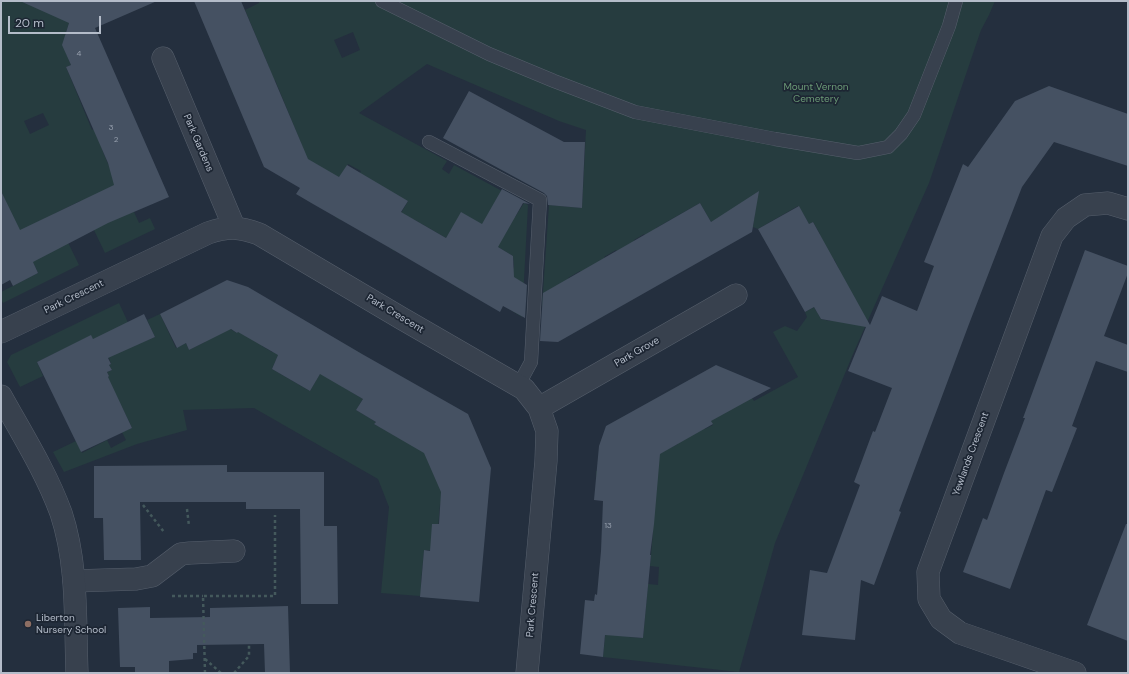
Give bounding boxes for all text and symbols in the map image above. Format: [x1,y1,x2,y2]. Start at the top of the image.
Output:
scale bar [10,8,103,34]
text: 20 m [15,15,44,31]
house number: 4 [77,49,81,59]
park label: Mount Vernon Cemetery [783,81,849,104]
street label: Park Gardens [180,112,216,174]
house number: 3 [109,123,113,133]
house number: 2 [114,135,118,145]
street label: Park Crescent [42,277,106,317]
street label: Park Crescent [364,292,426,336]
street label: Park Grove [612,334,662,370]
street label: Yewlands Crescent [950,411,992,497]
house number: 13 [604,521,612,531]
street label: Park Crescent [524,572,542,638]
place label: Liberton Nursery School [36,612,106,636]
marker: Liberton Nursery School [23,619,33,629]

